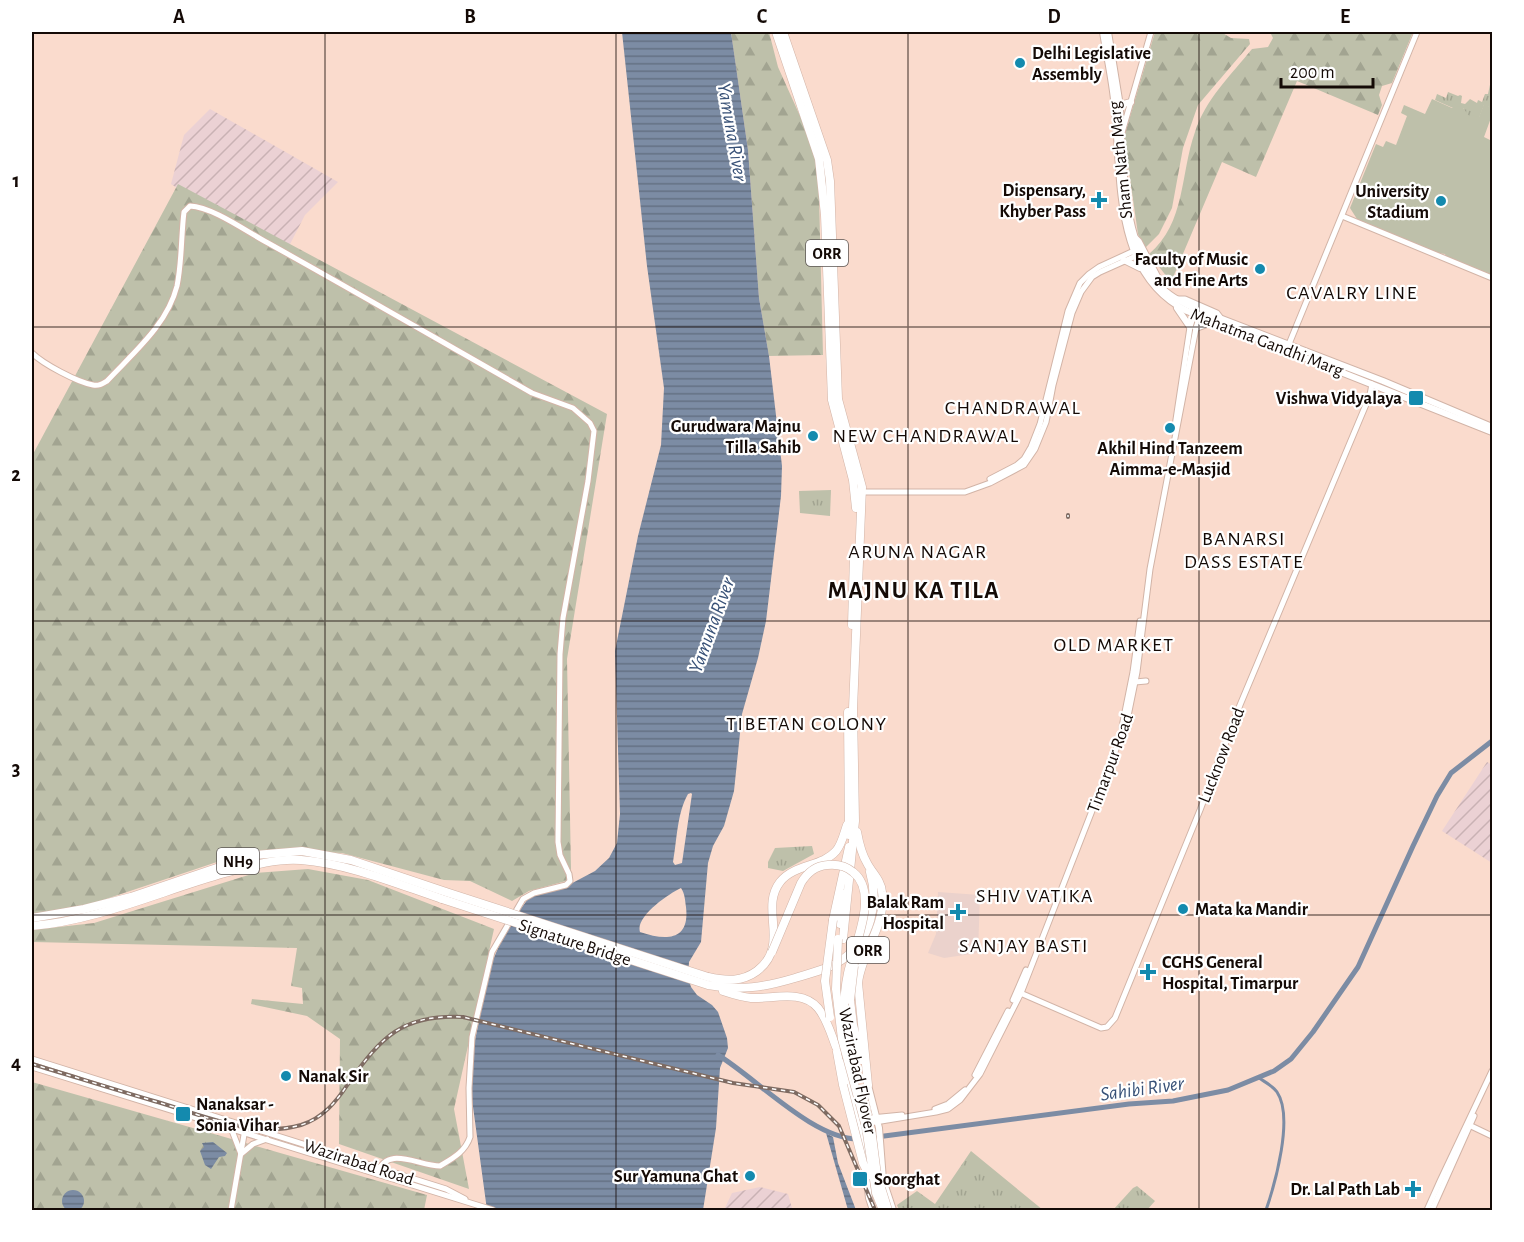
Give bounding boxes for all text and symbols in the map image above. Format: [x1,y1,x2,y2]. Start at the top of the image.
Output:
text: A [173,7,185,27]
text: B [464,7,476,27]
text: C [757,7,768,27]
text: D [1047,7,1061,27]
text: E [1340,7,1350,27]
place label: Delhi Legislative Assembly [1032,45,1151,84]
scale bar [1281,51,1372,89]
marker: Delhi Legislative Assembly [1013,56,1027,70]
text: 200 m [1290,64,1335,82]
water label: Yamuna River [714,82,751,183]
street label: Sham Nath Marg [1106,100,1136,220]
text: 1 [12,171,20,191]
place label: Dispensary, Khyber Pass [999,182,1086,221]
place label: University Stadium [1355,183,1430,222]
marker: Dispensary, Khyber Pass [1090,191,1108,209]
marker: University Stadium [1434,194,1448,208]
road number: ORR [806,240,848,266]
place label: Faculty of Music and Fine Arts [1135,251,1248,290]
marker: Faculty of Music and Fine Arts [1253,262,1267,276]
district label: CAVALRY LINE [1286,283,1418,303]
street label: Mahatma Gandhi Marg [1188,305,1346,380]
marker: Vishwa Vidyalaya [1407,389,1425,407]
place label: Vishwa Vidyalaya [1276,390,1402,408]
district label: CHANDRAWAL [945,398,1081,418]
place label: Gurudwara Majnu Tilla Sahib [671,418,802,457]
marker: Akhil Hind Tanzeem Aimma-e-Masjid [1163,421,1177,435]
district label: NEW CHANDRAWAL [832,426,1020,446]
marker: Gurudwara Majnu Tilla Sahib [806,429,820,443]
place label: Akhil Hind Tanzeem Aimma-e-Masjid [1097,440,1243,479]
text: 2 [11,465,21,485]
district label: BANARSI DASS ESTATE [1184,529,1304,572]
district label: ARUNA NAGAR [848,542,988,562]
water label: Yamuna River [686,575,738,675]
district label: MAJNU KA TILA [828,579,1000,603]
district label: OLD MARKET [1053,635,1175,655]
street label: Lucknow Road [1196,705,1248,806]
street label: Timarpur Road [1085,711,1137,815]
district label: TIBETAN COLONY [726,714,888,734]
text: 3 [12,759,20,779]
road number: NH9 [217,848,259,874]
district label: SHIV VATIKA [976,886,1094,906]
place label: Balak Ram Hospital [866,894,944,933]
place label: Mata ka Mandir [1195,901,1309,919]
marker: Mata ka Mandir [1176,902,1190,916]
marker: Balak Ram Hospital [949,903,967,921]
street label: Signature Bridge [516,916,633,970]
district label: SANJAY BASTI [959,936,1089,956]
road number: ORR [847,937,889,963]
place label: CGHS General Hospital, Timarpur [1162,954,1299,993]
marker: CGHS General Hospital, Timarpur [1139,963,1157,981]
street label: Wazirabad Flyover [835,1006,879,1136]
text: 4 [11,1053,21,1073]
place label: Nanak Sir [298,1068,369,1086]
marker: Nanak Sir [279,1069,293,1083]
water label: Sahibi River [1099,1073,1186,1105]
place label: Nanaksar - Sonia Vihar [196,1096,279,1135]
marker: Nanaksar - Sonia Vihar [174,1105,192,1123]
street label: Wazirabad Road [301,1137,416,1189]
place label: Sur Yamuna Ghat [614,1168,738,1186]
marker: Sur Yamuna Ghat [743,1169,757,1183]
marker: Soorghat [851,1170,869,1188]
place label: Soorghat [874,1171,940,1189]
marker: Dr. Lal Path Lab [1404,1180,1422,1198]
place label: Dr. Lal Path Lab [1290,1181,1400,1199]

